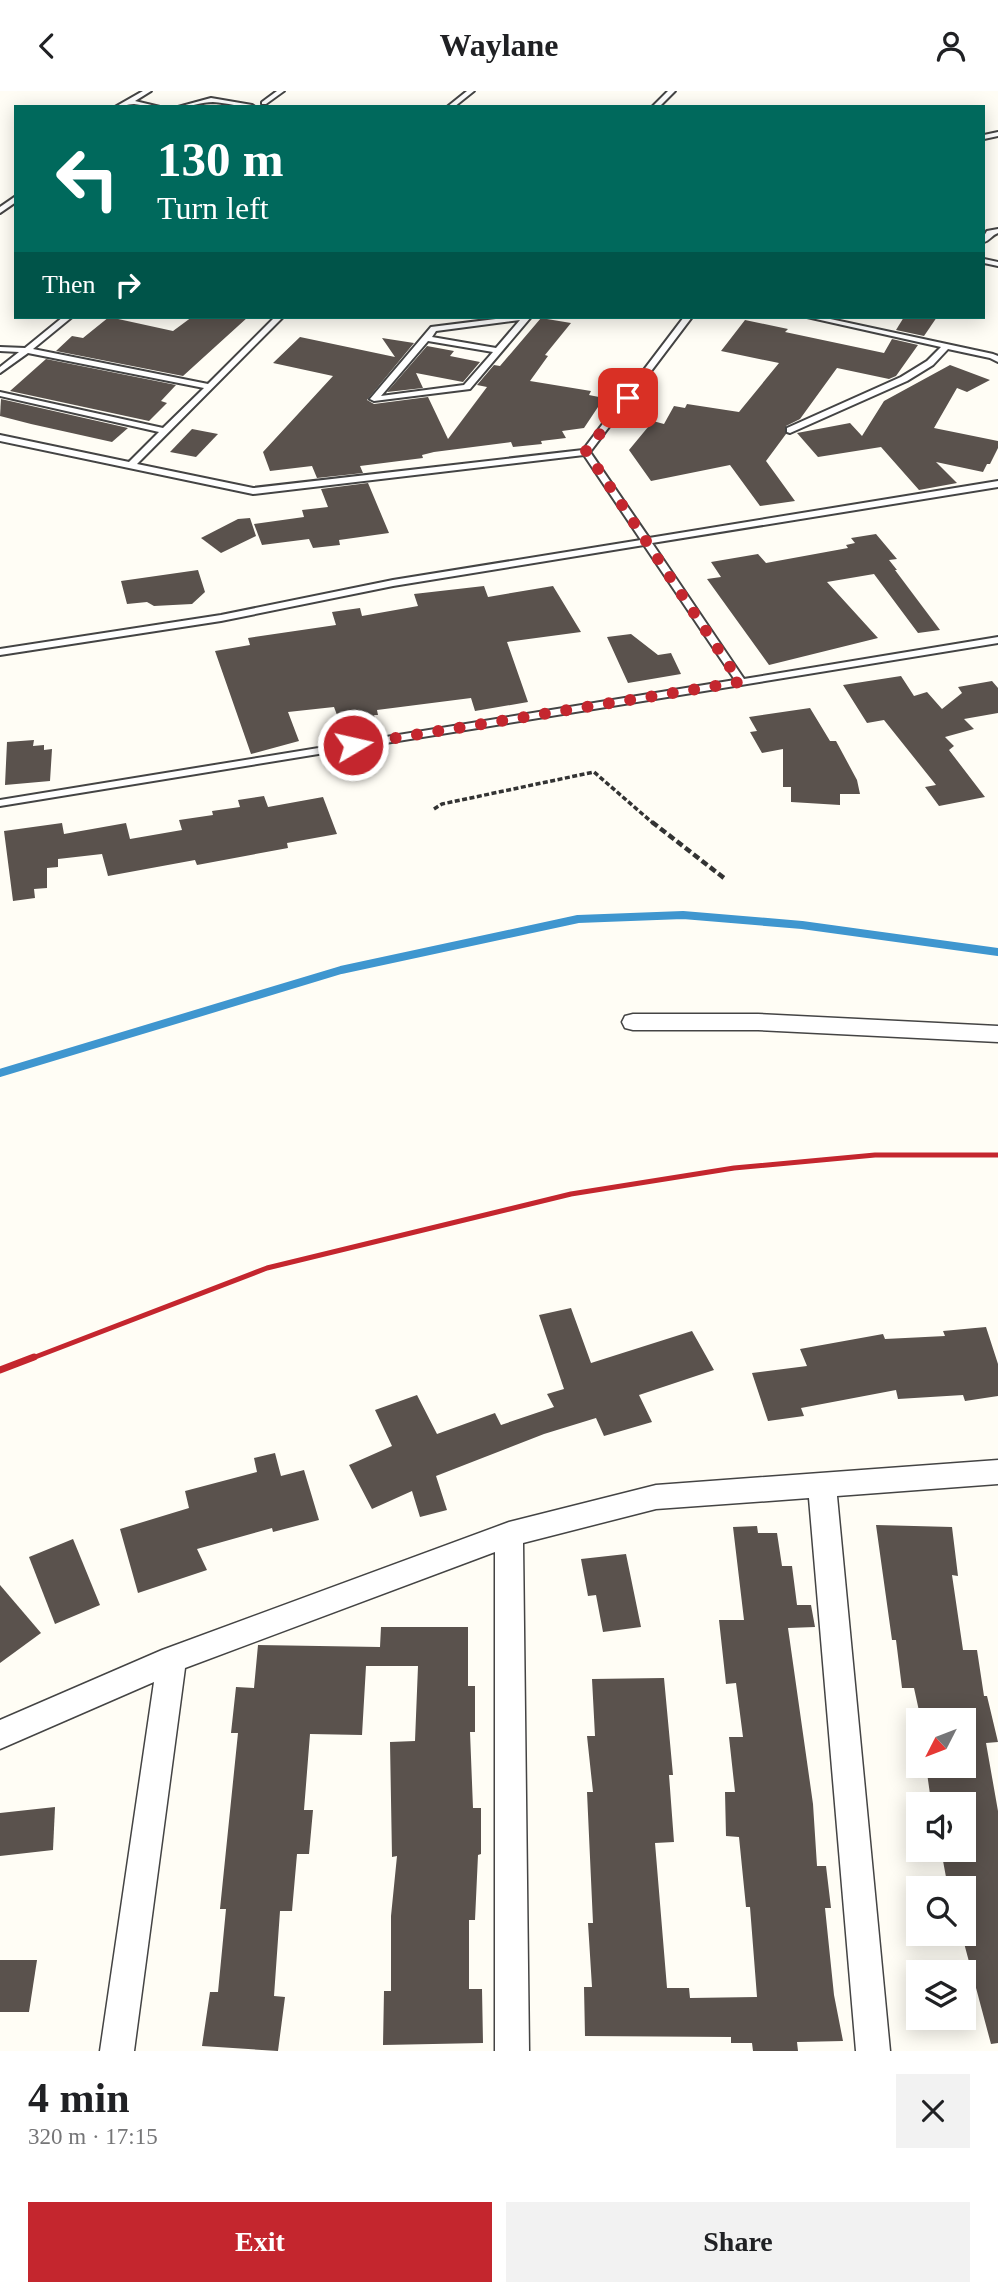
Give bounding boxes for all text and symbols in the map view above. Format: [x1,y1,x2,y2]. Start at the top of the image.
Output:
icon: back [28,27,66,65]
text: Waylane [439,27,559,63]
icon: person [932,27,970,65]
text: 130 m [157,132,284,187]
icon: left [42,133,133,224]
text: Turn left [157,190,269,226]
icon: right [109,266,147,304]
text: Then [42,270,95,299]
pin [598,368,658,428]
icon: arrive [609,379,647,417]
position arrow [316,708,390,782]
north arrow [906,1708,976,1778]
map controls [906,1708,976,2030]
button: sound [906,1792,976,1862]
button: search [906,1876,976,1946]
button: layers [906,1960,976,2030]
button: close [896,2074,970,2148]
text: 4 min [28,2075,130,2121]
text: 320 m · 17:15 [28,2124,158,2149]
button: Exit [28,2202,492,2282]
button: Share [506,2202,970,2282]

